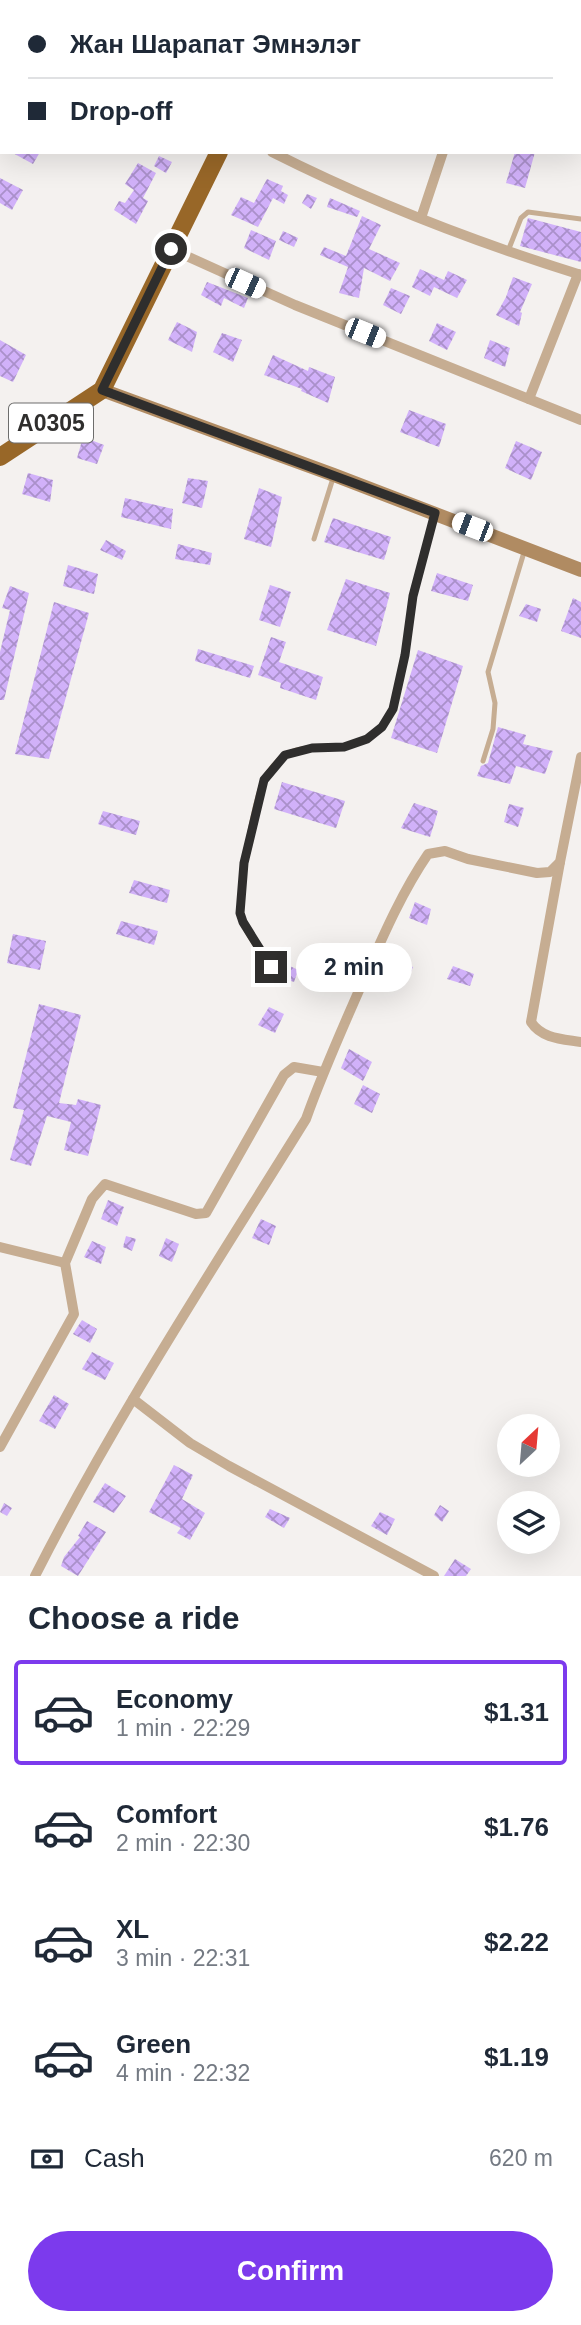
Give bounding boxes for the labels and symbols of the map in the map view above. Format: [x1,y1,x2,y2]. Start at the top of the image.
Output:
route start [155,233,187,265]
car [222,265,269,301]
car [342,315,389,351]
road number: A0305 [9,404,93,442]
car [449,510,496,544]
callout: 2 min [296,942,411,992]
route end [255,951,287,983]
north arrow [497,1414,560,1477]

